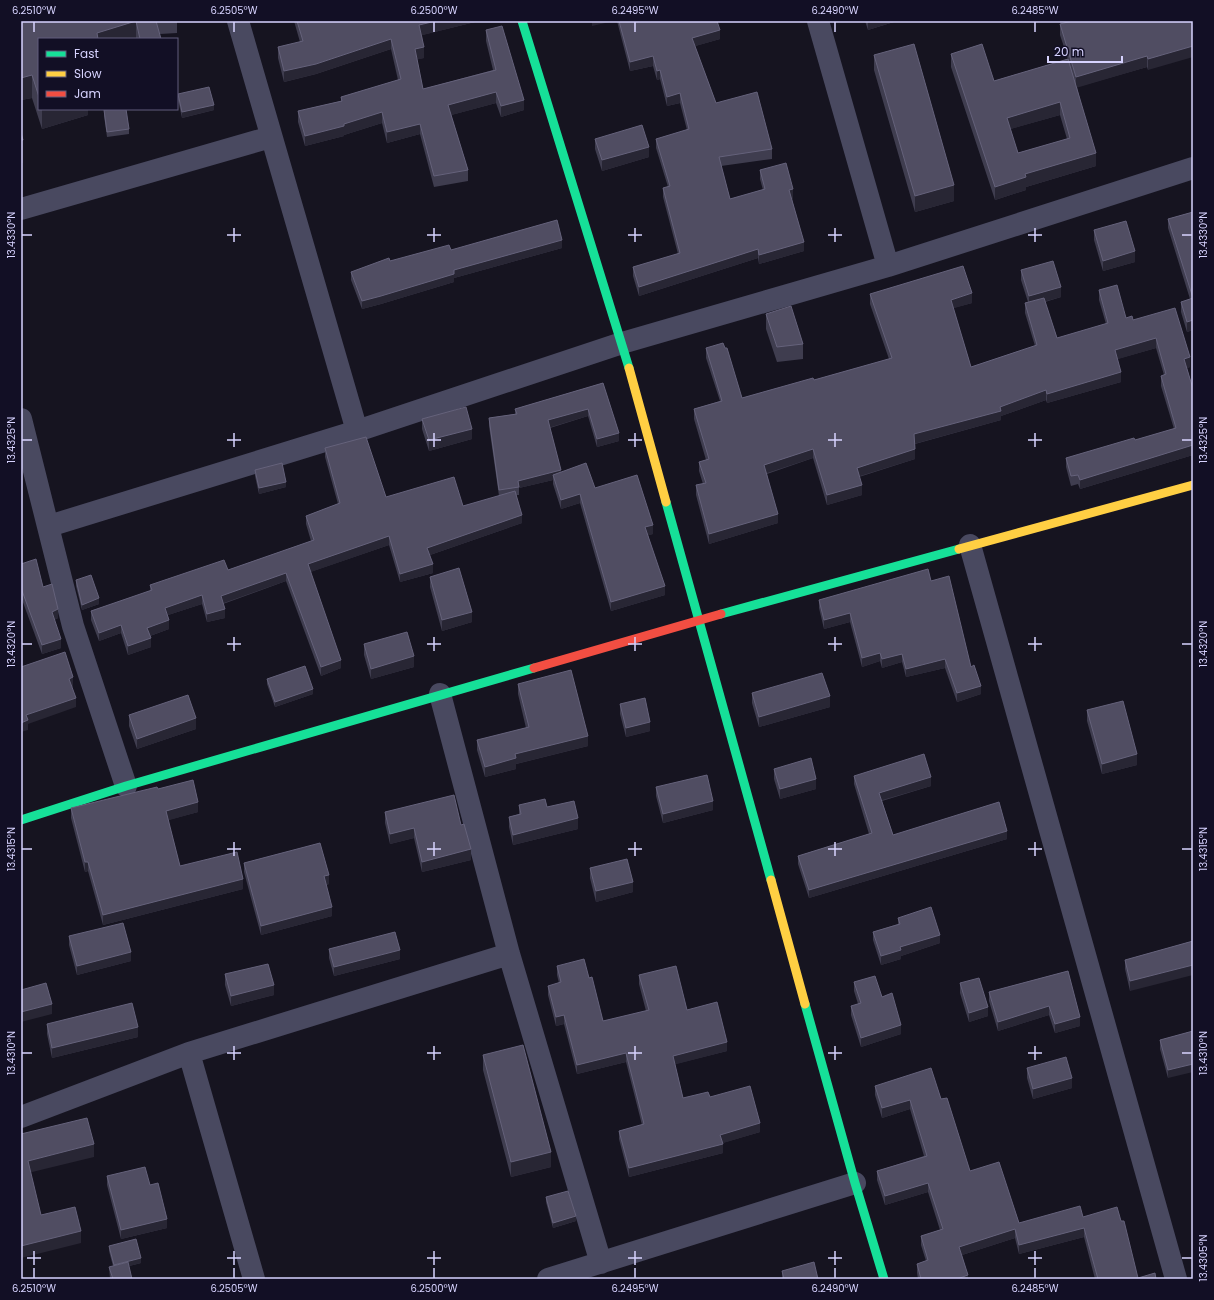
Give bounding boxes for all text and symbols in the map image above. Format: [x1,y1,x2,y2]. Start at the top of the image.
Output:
text: 6.2510°W [12,3,56,18]
text: 6.2505°W [211,3,258,18]
text: 6.2500°W [411,3,458,18]
text: 6.2495°W [612,3,659,18]
text: 6.2490°W [812,3,859,18]
text: 6.2485°W [1012,3,1059,18]
legend [38,38,178,110]
scale bar [1048,38,1122,64]
text: 20 m [1054,43,1084,60]
text: Fast [74,45,99,62]
text: Slow [74,65,102,82]
text: Jam [74,85,101,102]
text: 13.4330°N [4,212,19,258]
text: 13.4330°N [1196,212,1211,258]
text: 13.4325°N [4,417,19,463]
text: 13.4325°N [1196,417,1211,463]
text: 13.4320°N [4,621,19,667]
text: 13.4320°N [1196,621,1211,667]
text: 13.4315°N [4,827,19,871]
text: 13.4315°N [1196,827,1211,871]
text: 13.4310°N [4,1031,19,1075]
text: 13.4310°N [1196,1031,1211,1075]
text: 13.4305°N [1196,1234,1211,1282]
text: 6.2510°W [12,1281,56,1296]
text: 6.2505°W [211,1281,258,1296]
text: 6.2500°W [411,1281,458,1296]
text: 6.2495°W [612,1281,659,1296]
text: 6.2490°W [812,1281,859,1296]
text: 6.2485°W [1012,1281,1059,1296]

